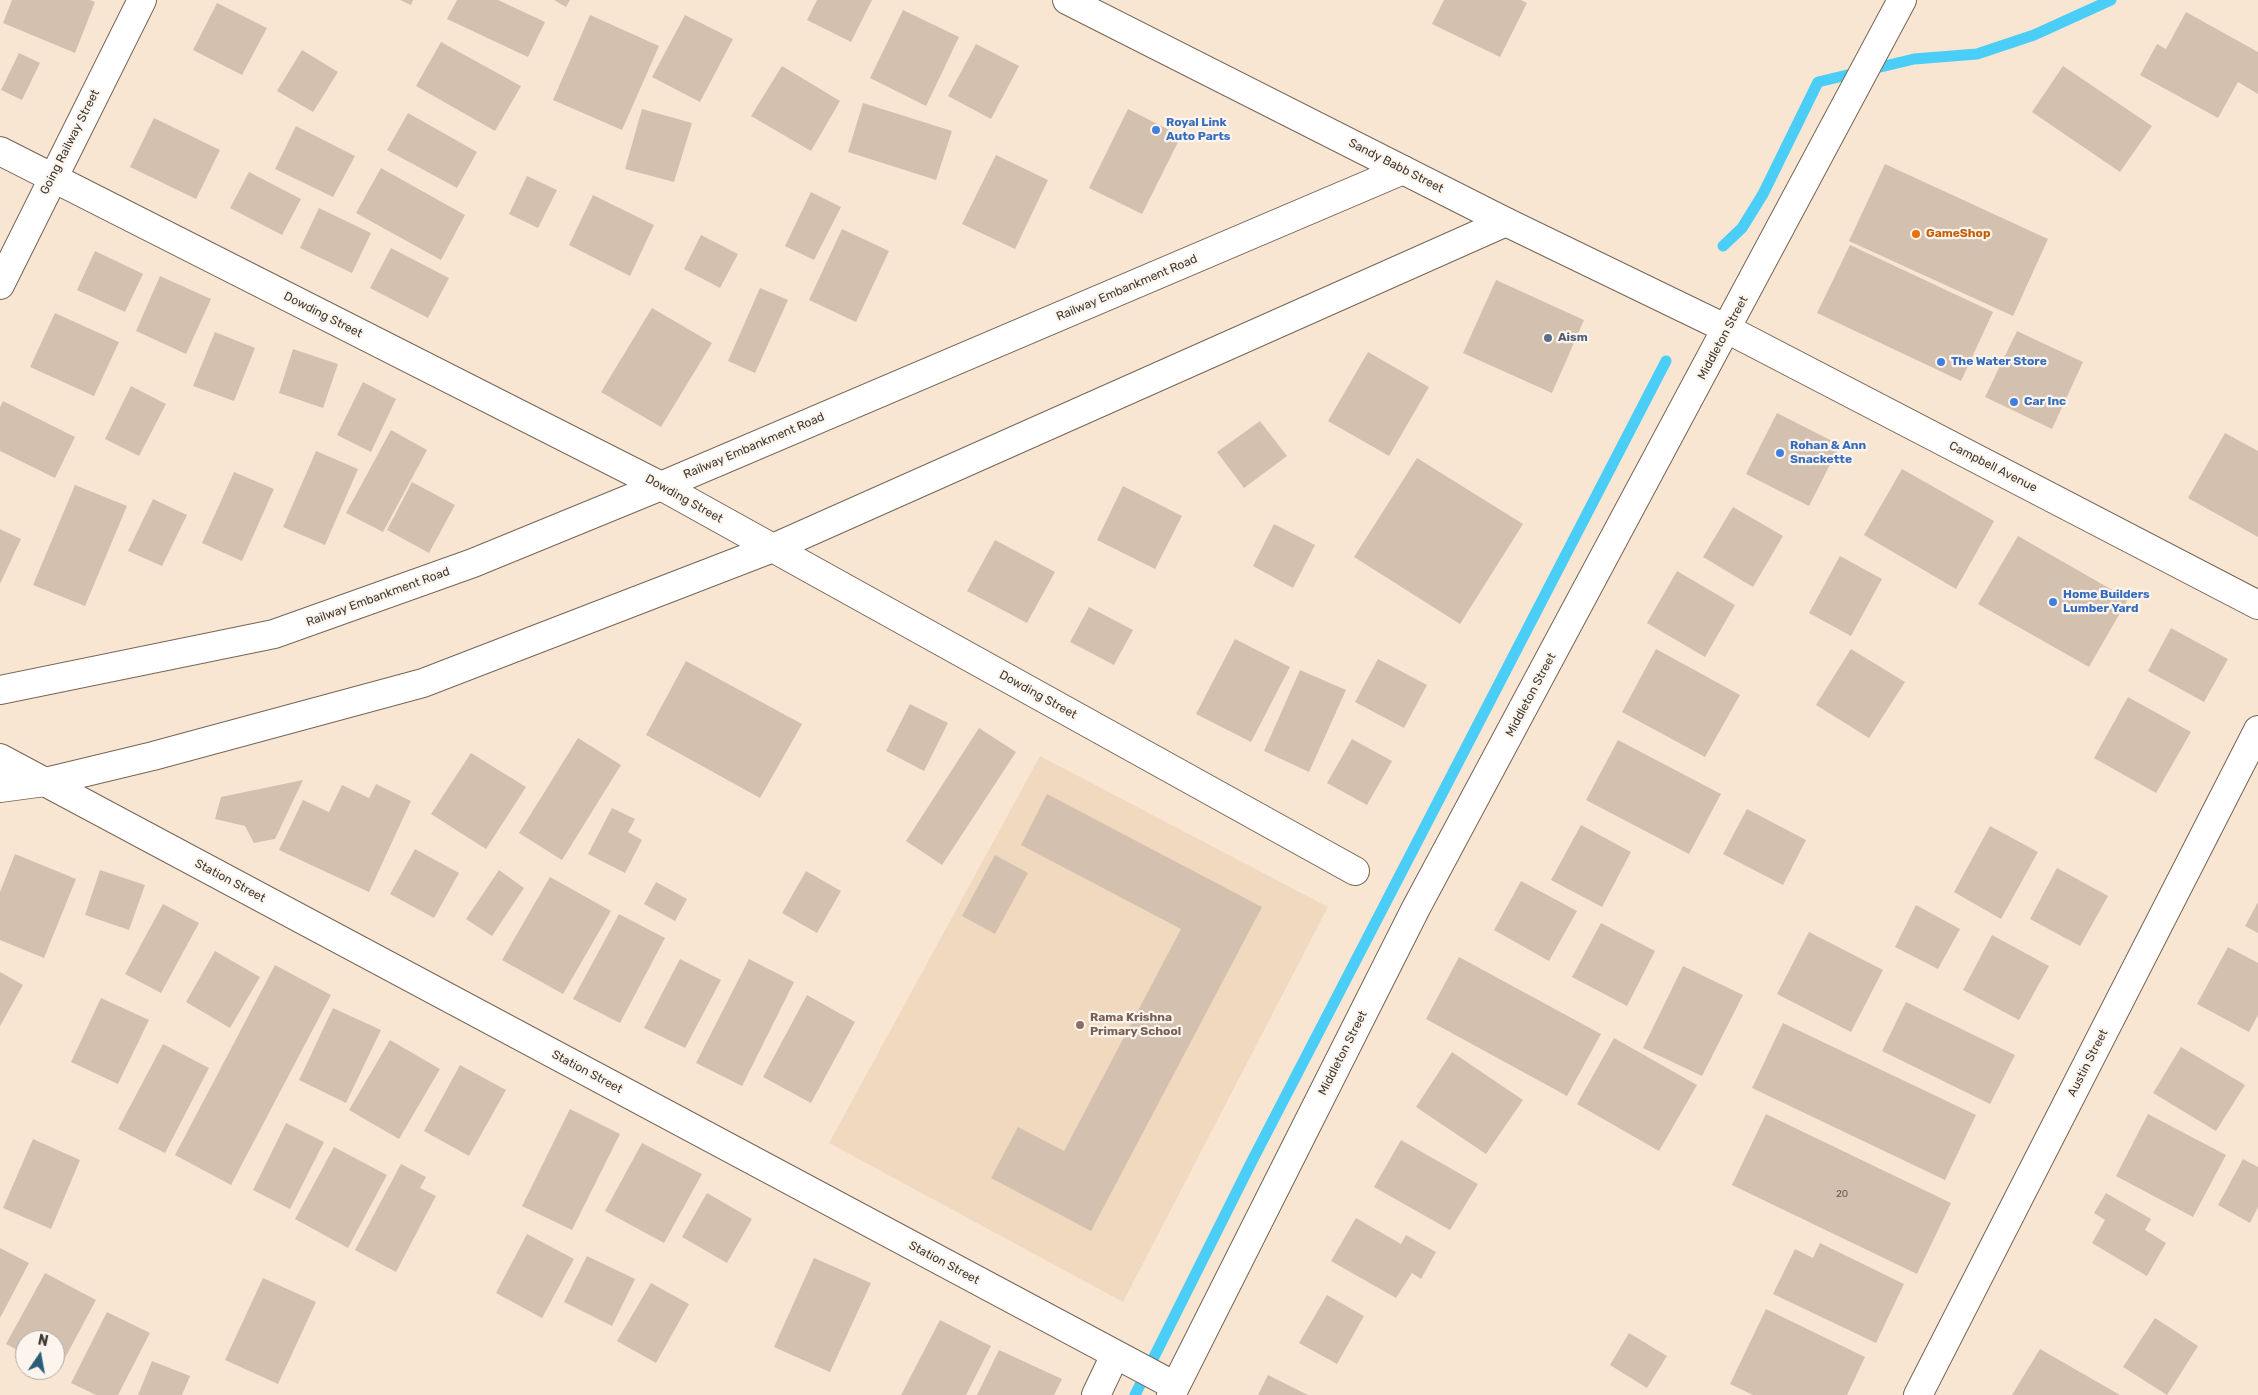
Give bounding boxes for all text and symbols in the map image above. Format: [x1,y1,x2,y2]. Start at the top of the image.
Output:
street label: Going Railway Street [37,87,103,197]
place label: Royal Link Auto Parts [1166,116,1230,144]
marker: Royal Link Auto Parts [1150,124,1162,136]
street label: Sandy Babb Street [1346,136,1446,196]
place label: GameShop [1926,227,1990,241]
marker: GameShop [1910,228,1922,240]
street label: Railway Embankment Road [1054,252,1200,324]
street label: Dowding Street [281,289,365,341]
street label: Middleton Street [1695,294,1751,382]
place label: Aism [1558,331,1588,345]
marker: Aism [1542,332,1554,344]
place label: The Water Store [1951,355,2047,369]
marker: The Water Store [1935,356,1947,368]
place label: Car Inc [2024,395,2066,409]
marker: Car Inc [2008,396,2020,408]
street label: Railway Embankment Road [681,410,827,482]
place label: Rohan & Ann Snackette [1790,439,1866,467]
street label: Campbell Avenue [1946,439,2040,495]
marker: Rohan & Ann Snackette [1774,447,1786,459]
street label: Dowding Street [643,472,725,526]
street label: Railway Embankment Road [304,564,452,630]
place label: Home Builders Lumber Yard [2063,588,2150,616]
marker: Home Builders Lumber Yard [2047,596,2059,608]
street label: Middleton Street [1503,651,1559,739]
street label: Dowding Street [997,668,1079,722]
street label: Station Street [192,856,268,906]
street label: Middleton Street [1316,1008,1370,1098]
place label: Rama Krishna Primary School [1090,1011,1181,1039]
marker: Rama Krishna Primary School [1074,1019,1086,1031]
street label: Austin Street [2065,1027,2111,1099]
street label: Station Street [549,1047,625,1097]
house number: 20 [1836,1188,1848,1200]
street label: Station Street [906,1238,982,1288]
north arrow [15,1330,65,1380]
text: N [36,1331,50,1350]

